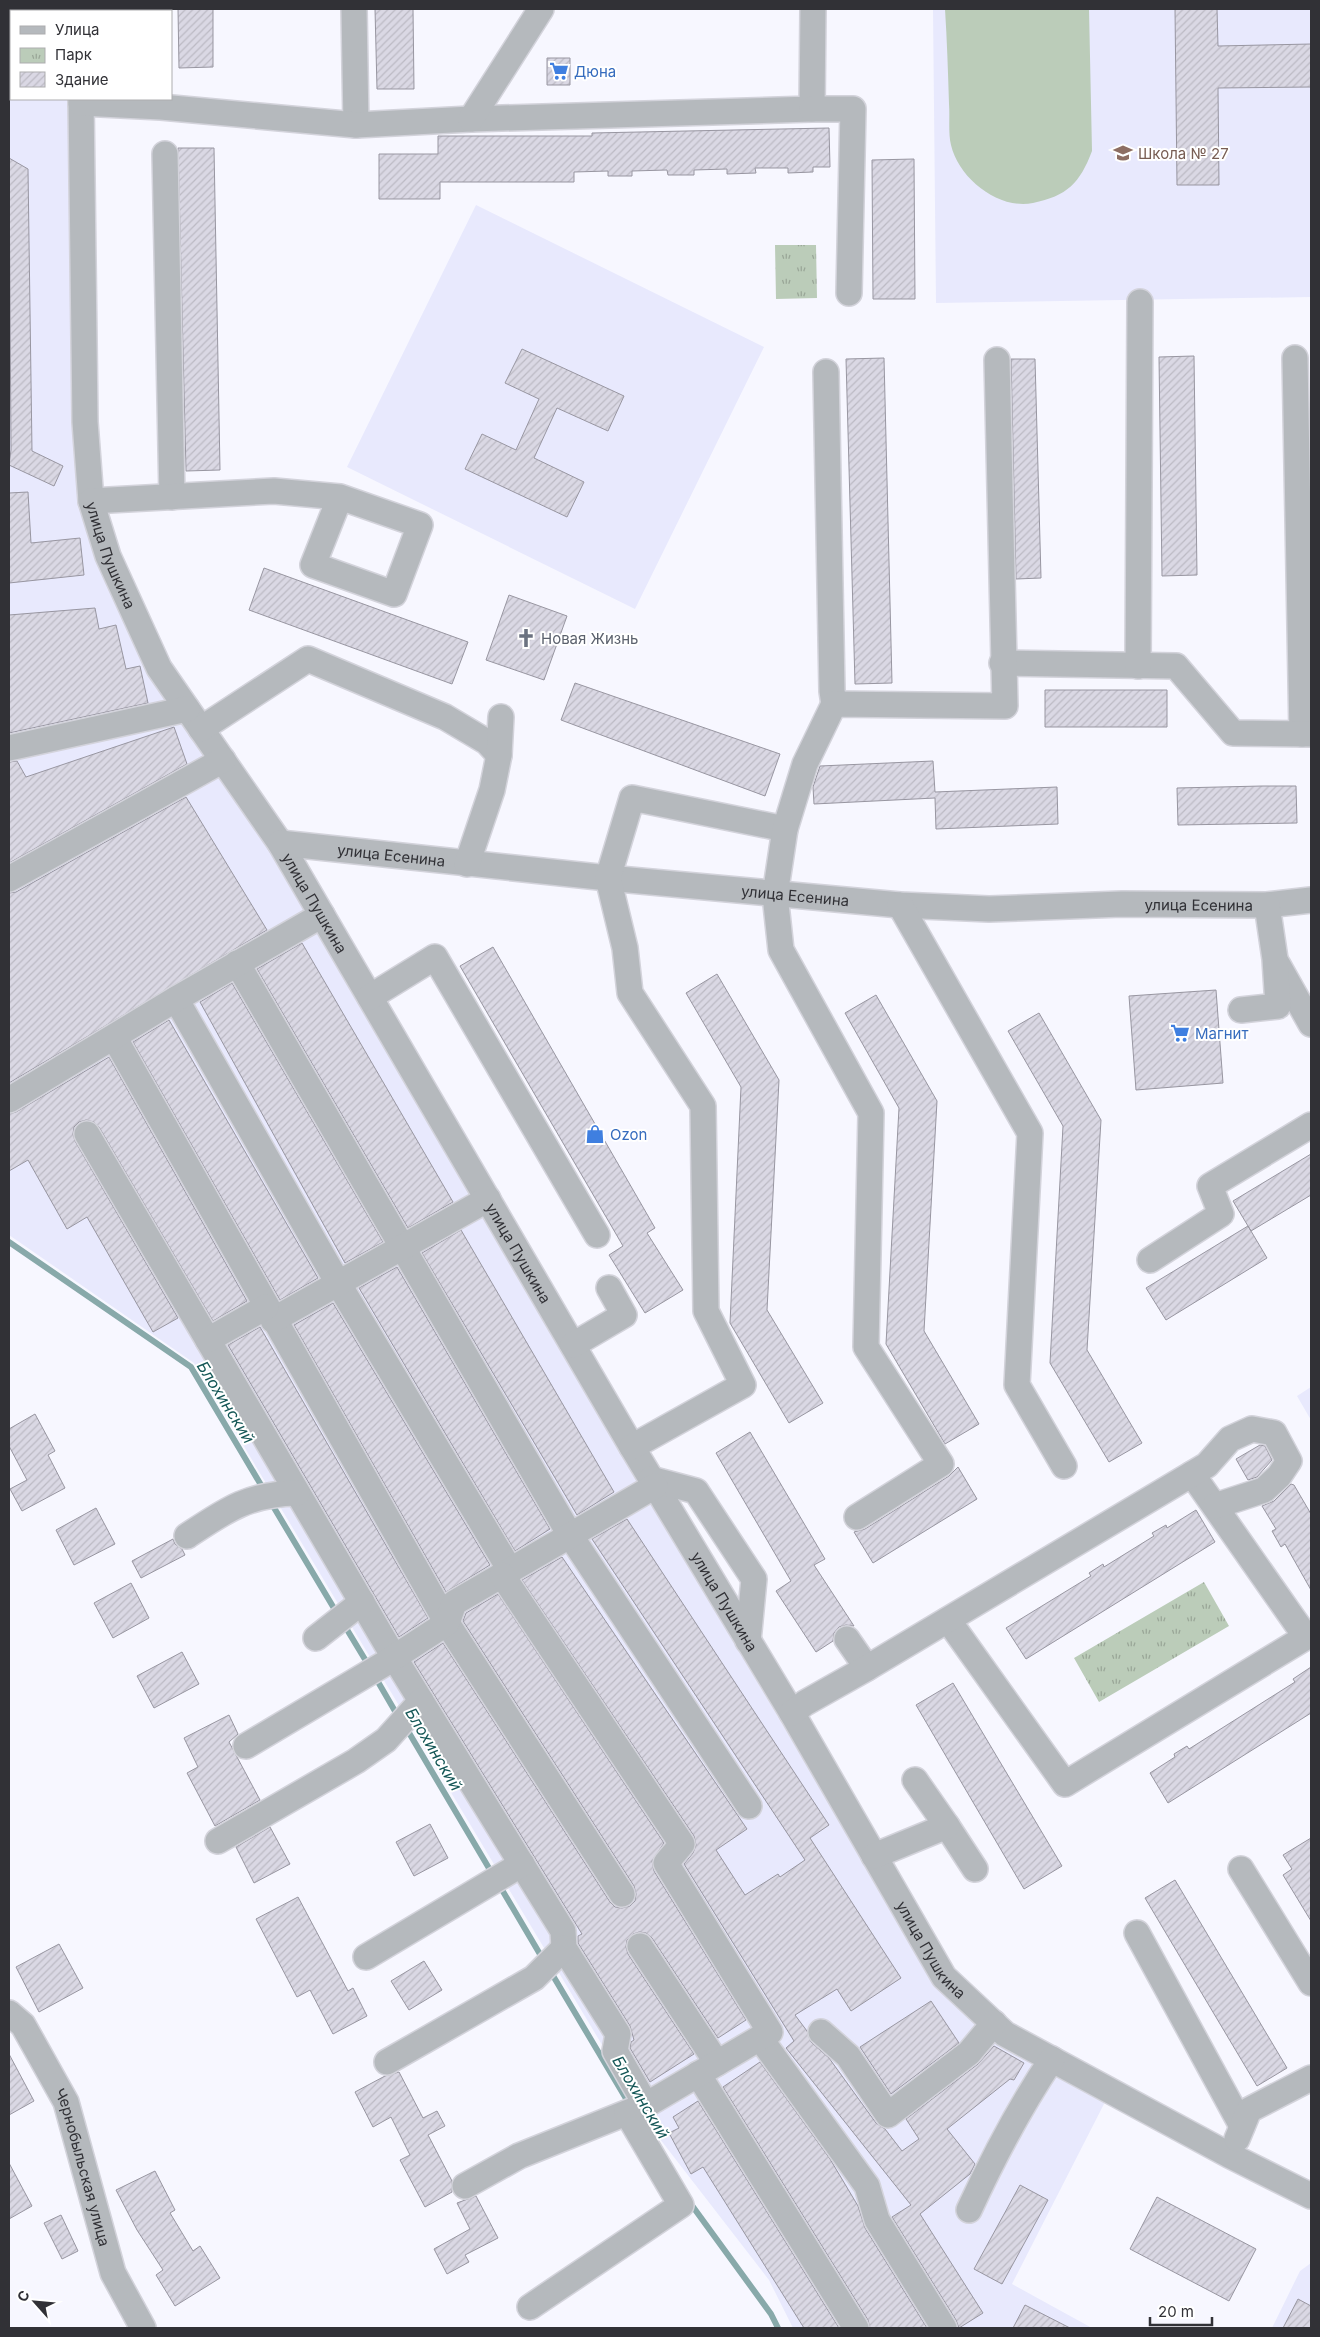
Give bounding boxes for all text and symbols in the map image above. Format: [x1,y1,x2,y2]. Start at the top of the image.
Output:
legend [10,10,172,100]
text: Улица [55,20,99,39]
text: Парк [55,45,92,64]
supermarket icon: Дюна [548,60,570,82]
place label: Дюна [574,62,616,81]
text: Здание [55,70,109,89]
school or university icon: Школа № 27 [1112,142,1134,164]
place label: Школа № 27 [1138,144,1229,163]
street label: улица Пушкина [82,499,140,612]
church icon: Новая Жизнь [515,627,537,649]
place label: Новая Жизнь [541,629,639,648]
street label: улица Есенина [337,840,446,870]
street label: улица Пушкина [278,849,352,957]
street label: улица Есенина [741,881,850,910]
street label: улица Есенина [1144,895,1253,914]
supermarket icon: Магнит [1169,1022,1191,1044]
place label: Магнит [1195,1024,1248,1043]
shop icon: Ozon [584,1123,606,1145]
place label: Ozon [610,1125,647,1144]
street label: улица Пушкина [482,1199,556,1307]
water label: Блохинский [193,1357,259,1447]
street label: улица Пушкина [688,1548,762,1655]
water label: Блохинский [401,1704,467,1794]
street label: улица Пушкина [893,1897,970,2002]
water label: Блохинский [608,2052,674,2142]
street label: Чернобыльская улица [51,2085,115,2248]
north arrow [10,2277,60,2327]
text: С [13,2287,33,2304]
scale bar [1150,2294,1212,2326]
text: 20 m [1158,2302,1194,2321]

